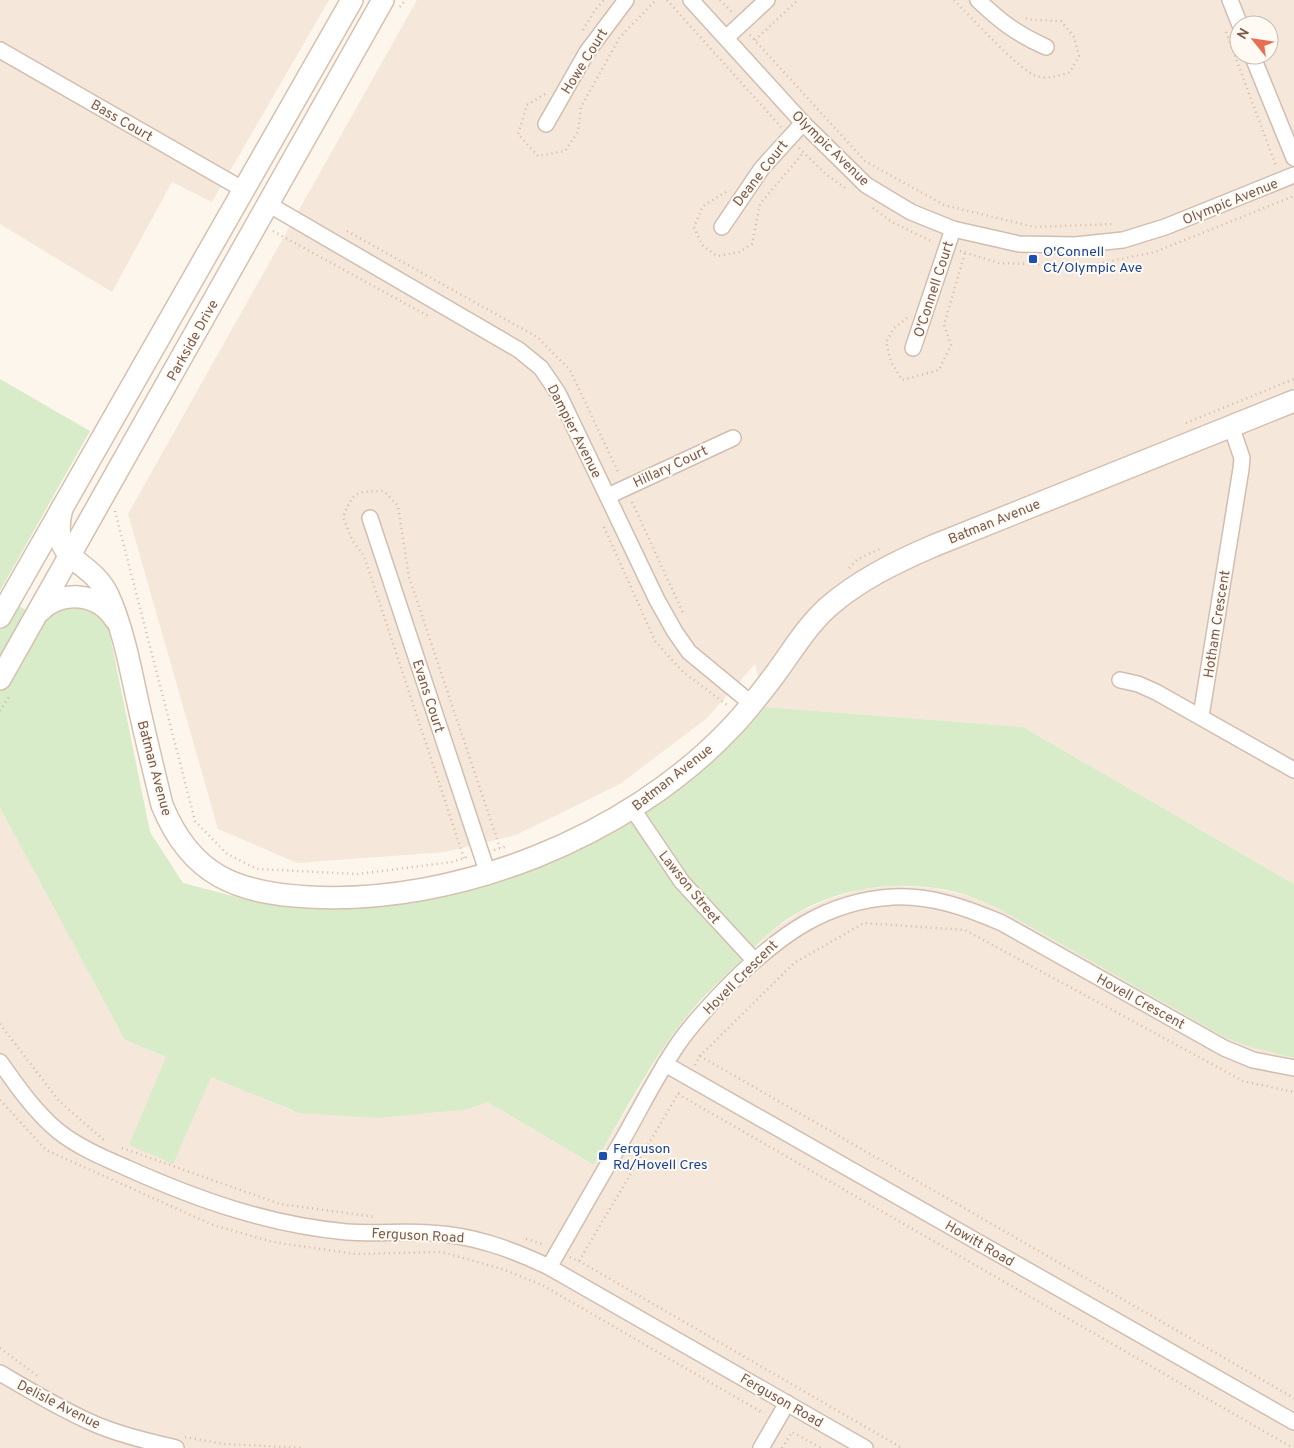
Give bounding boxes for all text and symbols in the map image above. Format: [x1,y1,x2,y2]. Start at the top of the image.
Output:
north arrow [1229,15,1279,65]
street label: Howe Court [558,26,612,98]
text: N [1234,26,1254,43]
street label: Bass Court [87,97,155,146]
street label: Olympic Avenue [788,108,872,190]
street label: Deane Court [730,137,792,210]
street label: Olympic Avenue [1180,176,1281,229]
street label: O'Connell Court [911,239,958,340]
place label: O'Connell Ct/Olympic Ave [1043,244,1142,277]
marker: O'Connell Ct/Olympic Ave [1027,253,1039,265]
street label: Parkside Drive [164,297,223,384]
street label: Dampier Avenue [543,382,605,481]
street label: Hillary Court [631,443,711,492]
street label: Batman Avenue [946,496,1043,549]
street label: Hotham Crescent [1201,569,1234,679]
street label: Evans Court [408,658,447,735]
street label: Batman Avenue [133,719,174,818]
street label: Batman Avenue [629,741,717,815]
street label: Lawson Street [654,848,723,928]
street label: Hovell Crescent [700,937,782,1019]
street label: Hovell Crescent [1093,971,1187,1034]
place label: Ferguson Rd/Hovell Cres [613,1141,708,1174]
marker: Ferguson Rd/Hovell Cres [597,1150,609,1162]
street label: Howitt Road [942,1218,1017,1271]
street label: Ferguson Road [371,1226,465,1247]
street label: Ferguson Road [737,1371,826,1432]
street label: Delisle Avenue [14,1377,103,1434]

